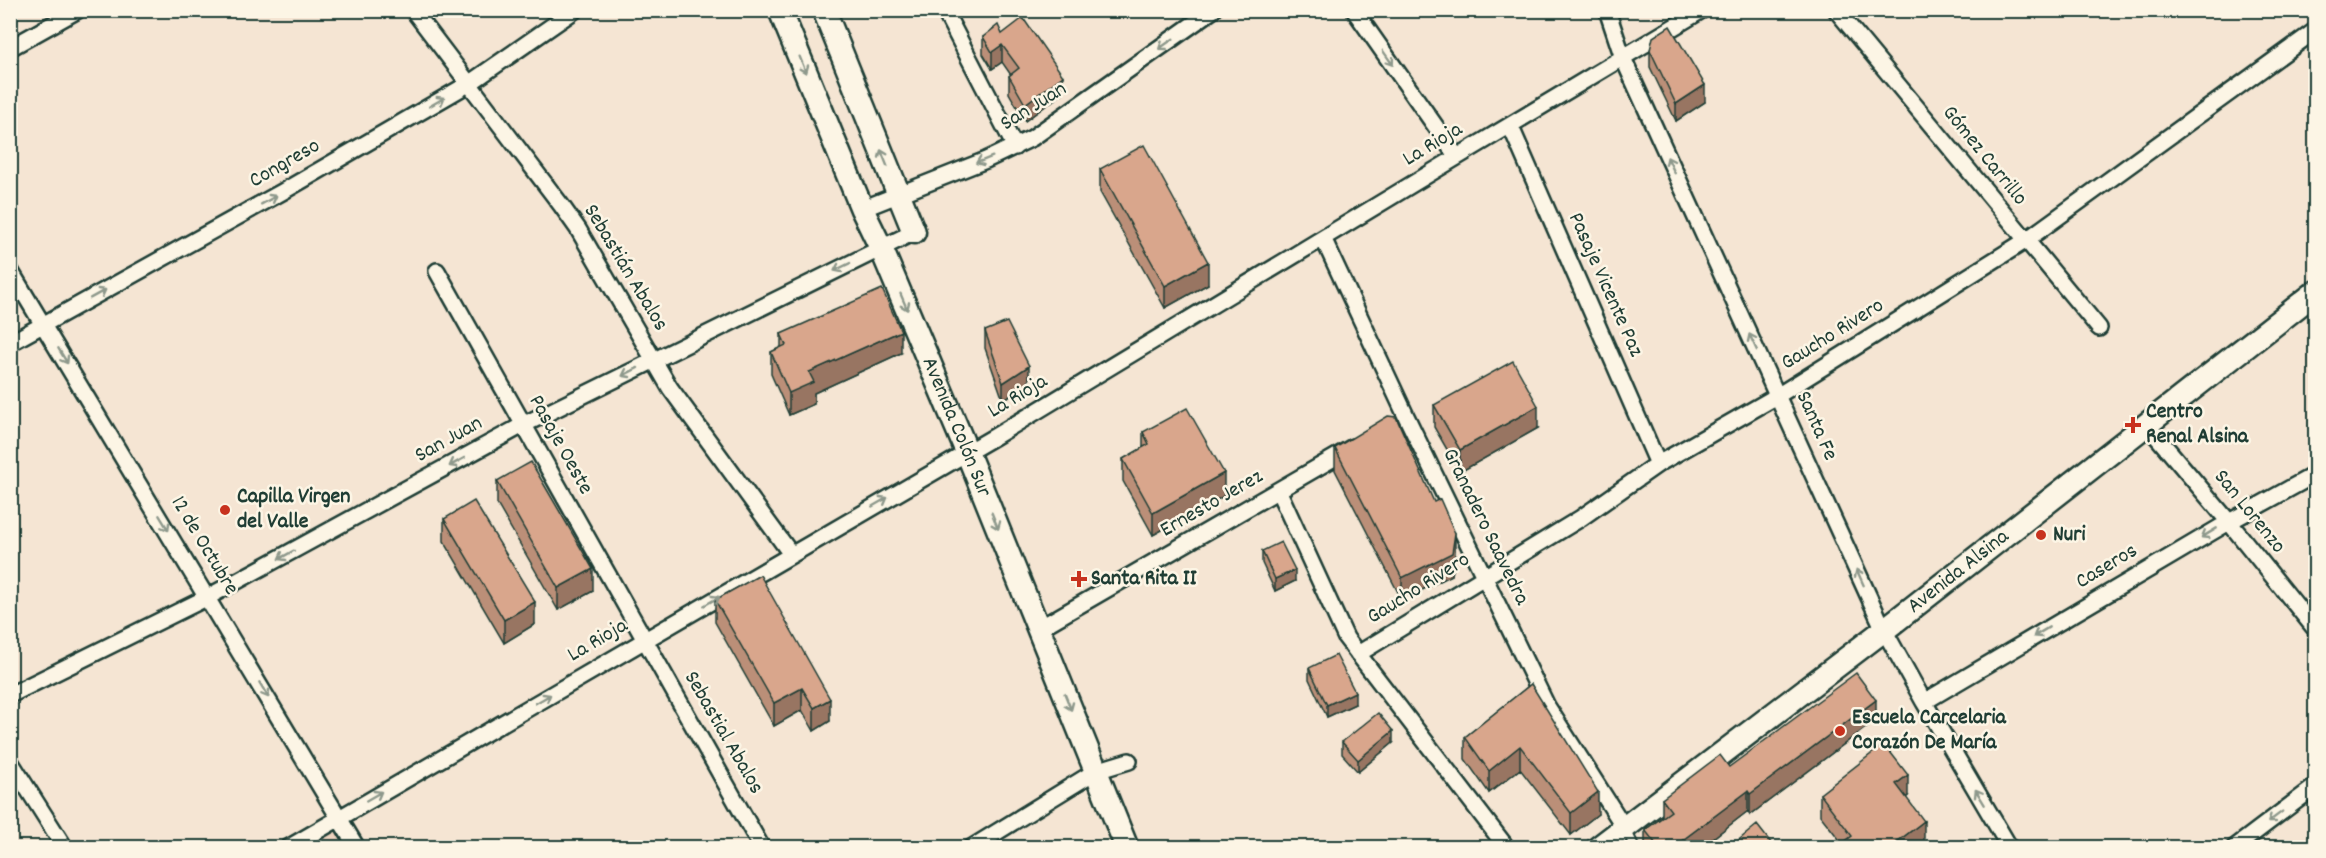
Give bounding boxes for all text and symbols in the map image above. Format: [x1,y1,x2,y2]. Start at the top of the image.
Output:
one-way arrow [1158,38,1174,50]
one-way arrow [1382,50,1394,66]
one-way arrow [798,55,809,73]
street label: San Juan [995,74,1073,140]
one-way arrow [428,96,446,107]
street label: Gómez Carrillo [1934,99,2034,213]
street label: La Rioja [1397,115,1469,175]
street label: Congreso [244,131,326,197]
one-way arrow [878,150,889,168]
one-way arrow [976,155,994,166]
one-way arrow [1665,156,1677,174]
one-way arrow [260,193,277,205]
street label: Sebastián Abalos [575,199,675,337]
street label: Pasaje Vicente Paz [1559,208,1651,363]
one-way arrow [834,262,852,274]
one-way arrow [89,288,106,300]
street label: Gaucho Rivero [1776,291,1890,379]
one-way arrow [899,292,910,311]
one-way arrow [1746,334,1758,352]
one-way arrow [57,347,69,364]
street label: Avenida Colón Sur [913,352,999,503]
one-way arrow [622,366,639,378]
street label: La Rioja [982,367,1054,427]
street label: Santa Fe [1787,386,1845,466]
street label: Pasaje Oeste [520,389,600,501]
place label: Centro Renal Alsina [2146,397,2249,453]
street label: San Juan [409,409,489,471]
marker: Centro Renal Alsina [2124,416,2142,434]
street label: Granadero Saavedra [1434,443,1537,611]
one-way arrow [449,456,466,468]
street label: Ernesto Jerez [1155,462,1270,546]
street label: San Lorenzo [2205,463,2293,561]
place label: Capilla Virgen del Valle [237,482,350,538]
street label: 12 de Octubre [162,490,246,602]
one-way arrow [871,496,888,508]
marker: Capilla Virgen del Valle [218,503,232,517]
one-way arrow [990,511,1001,529]
one-way arrow [158,514,170,531]
place label: Nuri [2053,520,2086,551]
street label: Avenida Alsina [1901,522,2016,622]
marker: Nuri [2034,528,2048,542]
one-way arrow [2201,528,2218,540]
street label: Caseros [2070,536,2144,598]
street label: Gaucho Rivero [1362,545,1476,633]
one-way arrow [277,550,295,561]
place label: Santa Rita II [1091,564,1197,595]
one-way arrow [1853,568,1865,586]
marker: Santa Rita II [1072,572,1086,586]
one-way arrow [703,595,720,607]
street label: La Rioja [562,611,634,671]
one-way arrow [2033,627,2050,639]
street label: Sebastial Abalos [675,666,771,800]
one-way arrow [258,681,270,698]
one-way arrow [1063,692,1074,710]
one-way arrow [534,693,551,705]
place label: Escuela Carcelaria Corazón De María [1852,703,2006,759]
marker: Escuela Carcelaria Corazón De María [1833,724,1847,738]
one-way arrow [1974,789,1986,806]
one-way arrow [365,790,382,802]
one-way arrow [2267,811,2283,823]

